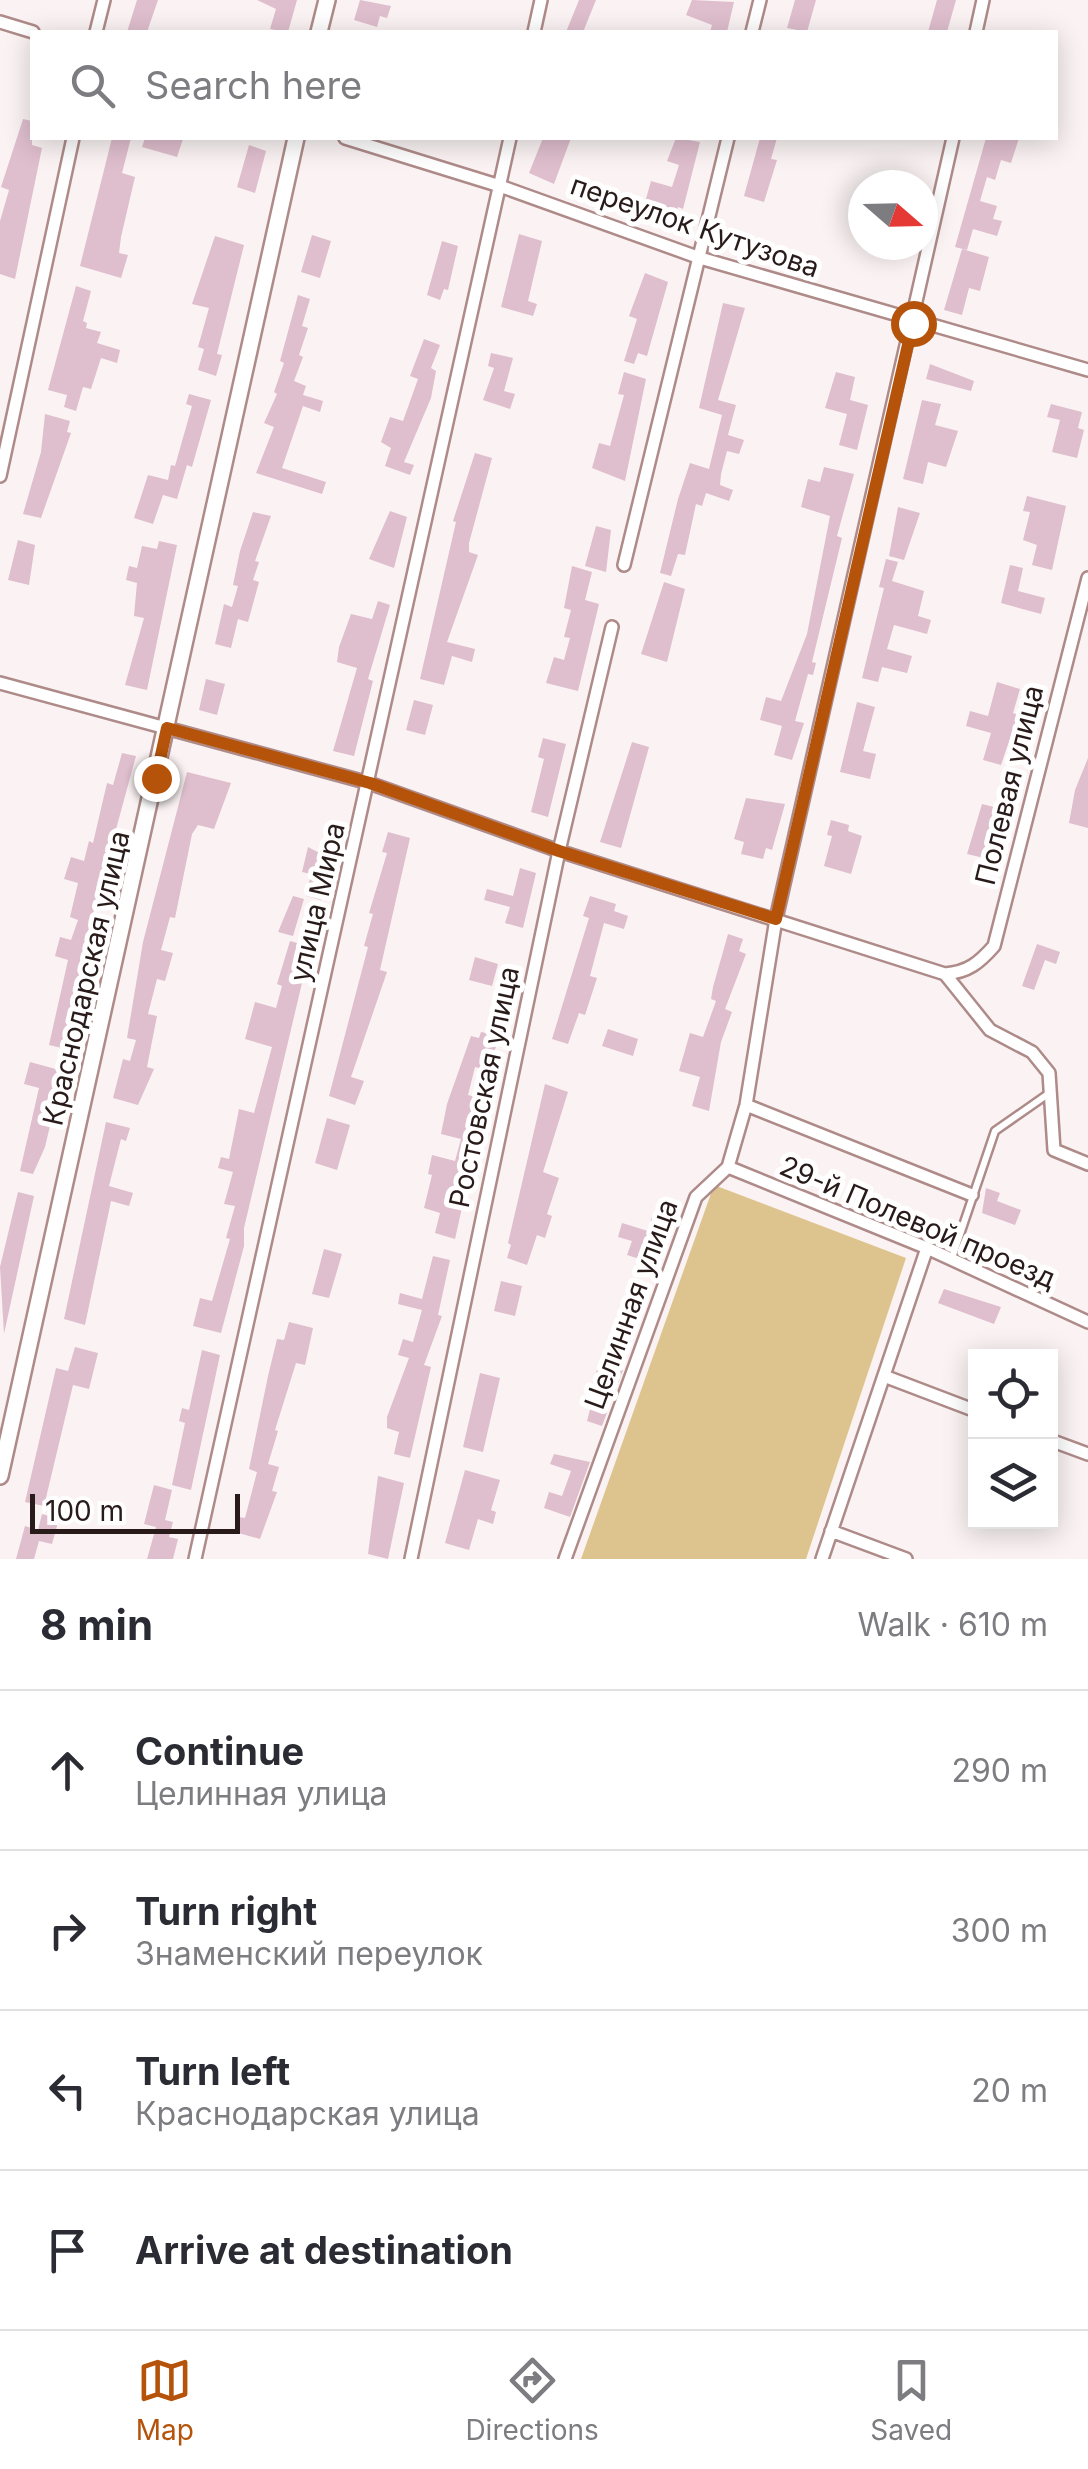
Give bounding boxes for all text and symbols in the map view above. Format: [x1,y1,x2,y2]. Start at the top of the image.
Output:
search box [30,30,1058,140]
icon: search [65,58,120,113]
text: Search here [145,62,362,108]
street label: переулок Кутузова [566,167,824,285]
north arrow [848,170,938,260]
route start [891,301,937,347]
street label: Полевая улица [968,682,1050,888]
route end [134,756,180,802]
street label: улица Мира [282,819,352,985]
street label: Краснодарская улица [36,827,136,1129]
street label: Ростовская улица [442,963,526,1211]
street label: 29-й Полевой проезд [775,1148,1061,1296]
street label: Целинная улица [577,1194,685,1414]
map controls [968,1349,1058,1529]
button: locate [968,1349,1058,1439]
button: layers [968,1439,1058,1529]
scale bar [30,1489,240,1534]
text: 100 m [45,1494,124,1528]
text: 8 min [40,1599,153,1650]
text: Walk · 610 m [858,1605,1048,1644]
text: Continue [135,1728,304,1774]
icon: ahead [40,1743,95,1798]
text: 290 m [951,1751,1048,1790]
text: Целинная улица [135,1774,388,1813]
text: Turn right [135,1888,317,1934]
icon: right [40,1903,95,1958]
text: 300 m [951,1911,1048,1950]
text: Знаменский переулок [135,1934,483,1973]
text: Turn left [135,2048,290,2094]
icon: left [40,2063,95,2118]
text: 20 m [971,2071,1048,2110]
text: Краснодарская улица [135,2094,480,2133]
icon: arrive [40,2223,95,2278]
text: Arrive at destination [135,2227,513,2273]
tab: Map [136,2353,194,2447]
tab: Directions [465,2353,599,2447]
tab: Saved [870,2353,952,2447]

